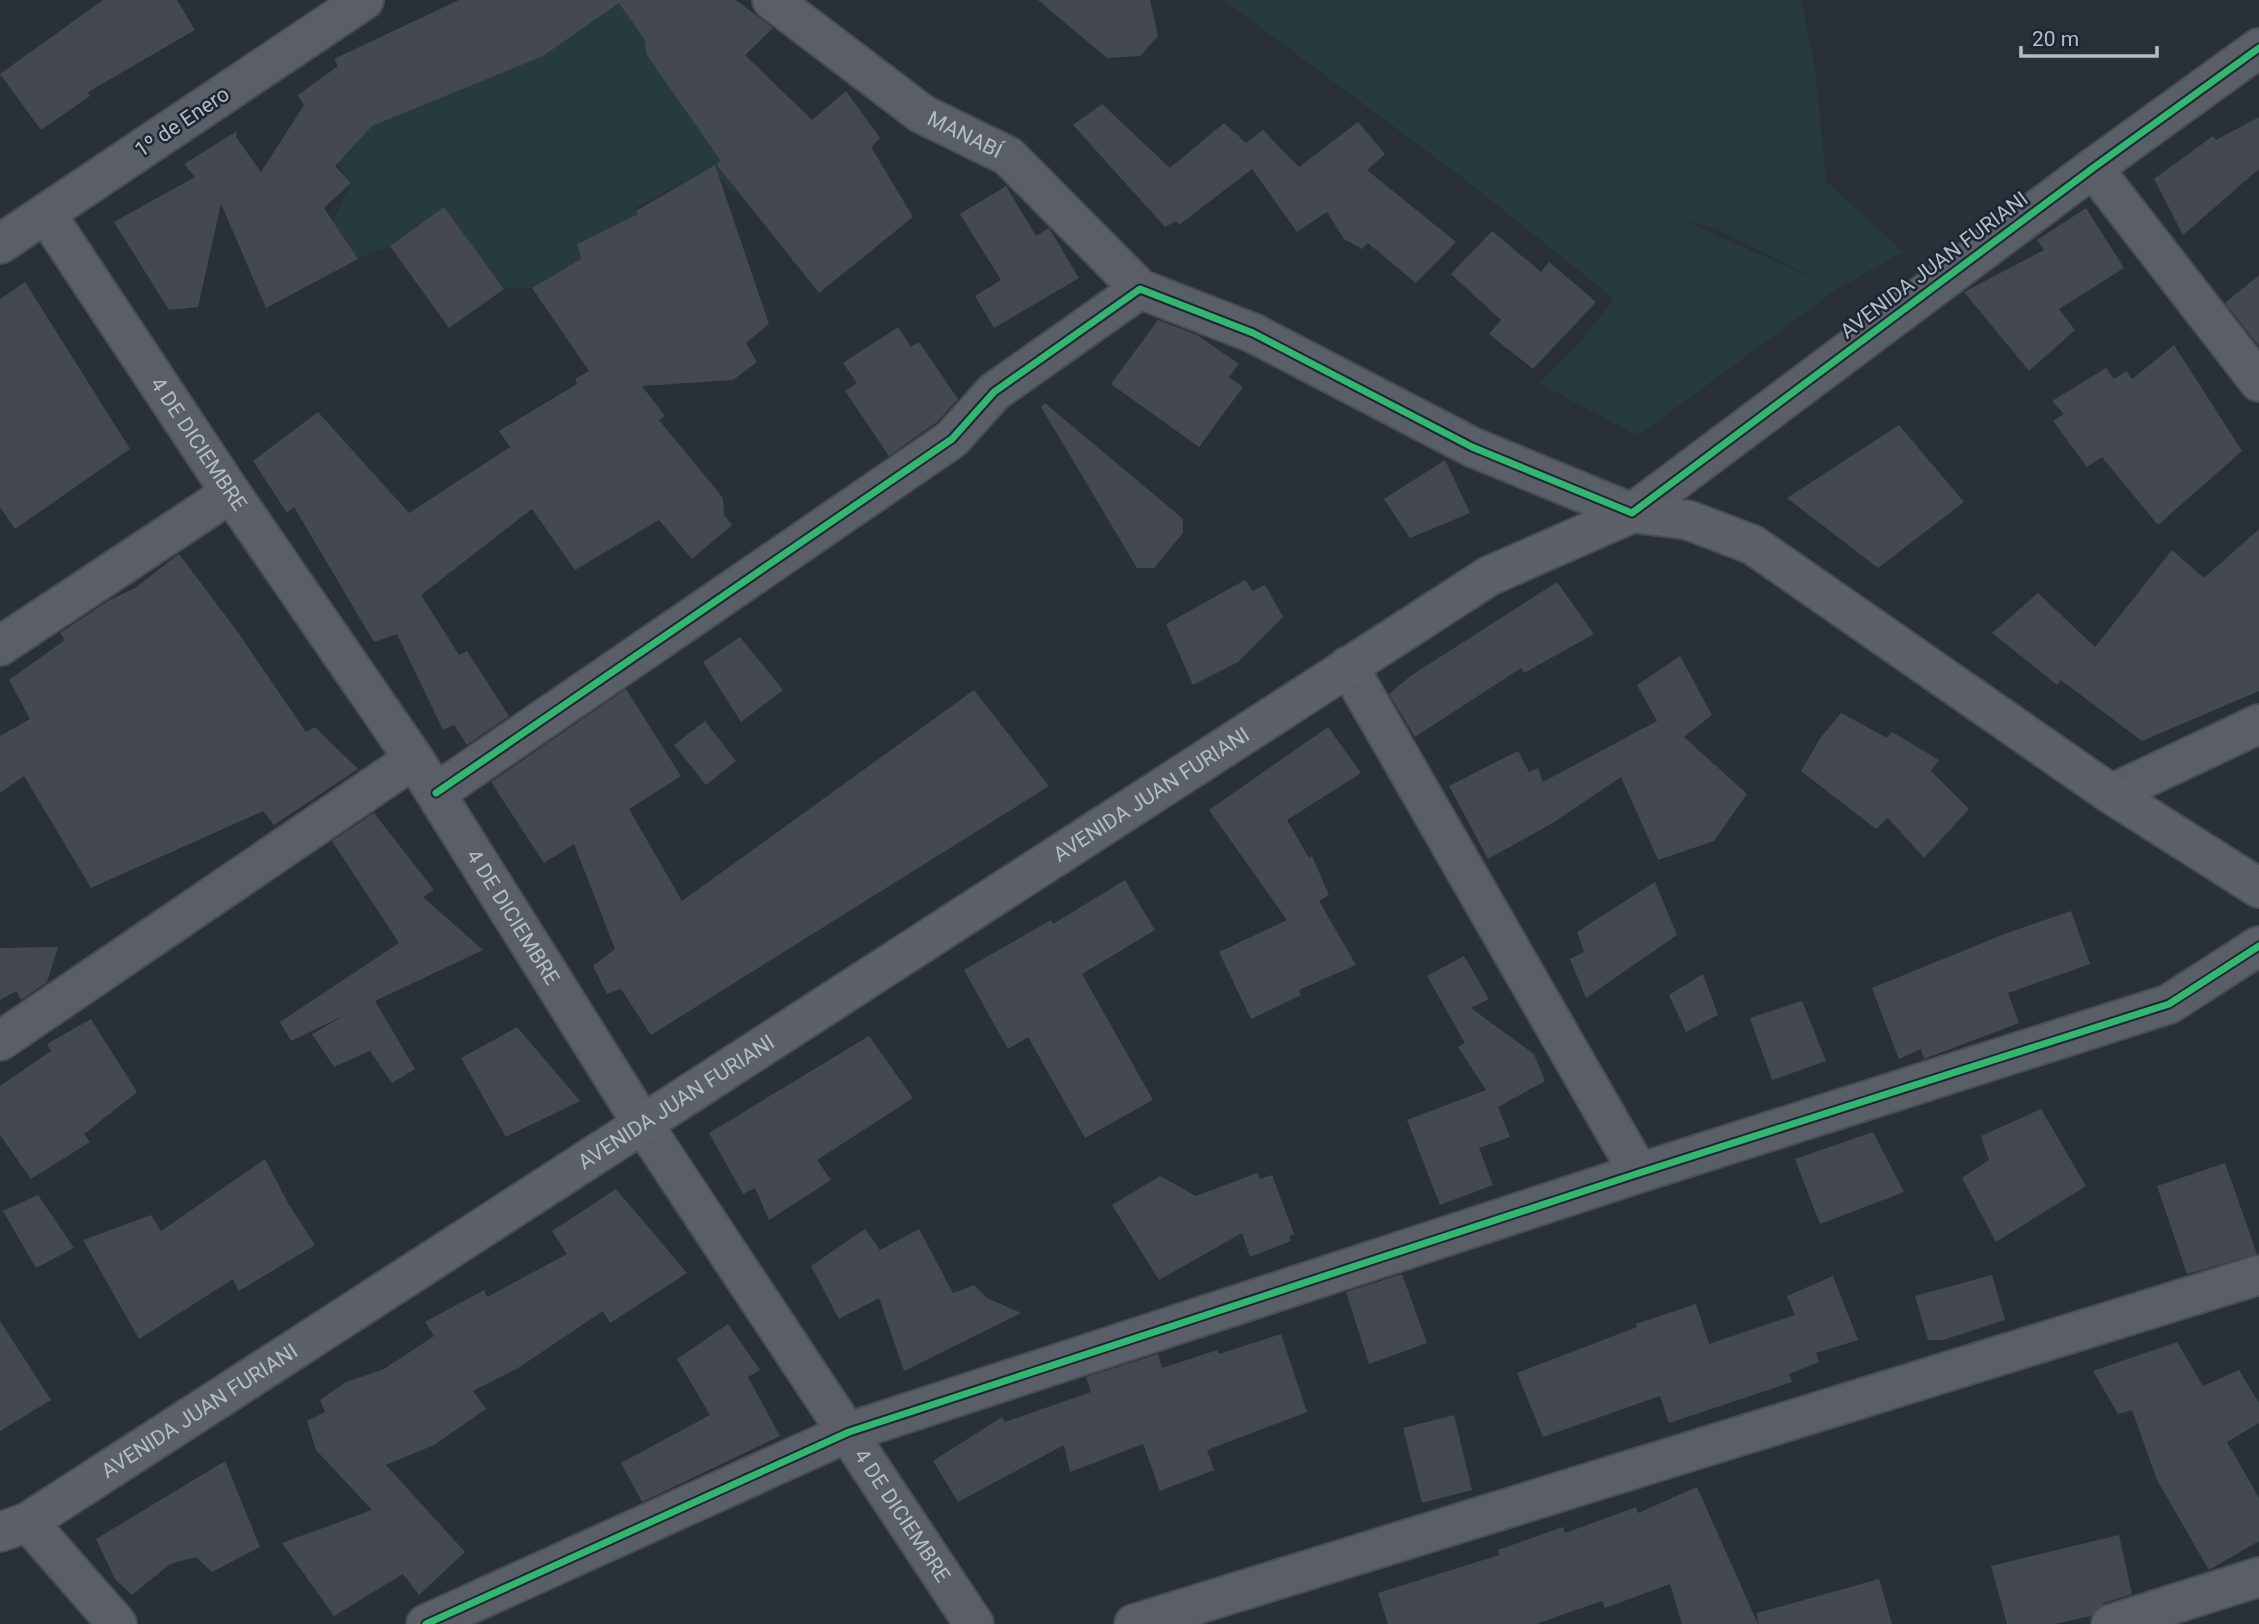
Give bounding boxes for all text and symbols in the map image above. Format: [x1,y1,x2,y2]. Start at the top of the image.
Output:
scale bar [2021,14,2158,58]
text: 20 m [2032,27,2079,51]
street label: 1º de Enero [130,82,234,162]
street label: MANABÍ [924,107,1007,164]
street label: AVENIDA JUAN FURIANI [1835,187,2033,343]
street label: 4 DE DICIEMBRE [146,373,252,515]
street label: AVENIDA JUAN FURIANI [1049,722,1254,867]
street label: 4 DE DICIEMBRE [462,845,564,989]
street label: AVENIDA JUAN FURIANI [574,1030,779,1174]
street label: AVENIDA JUAN FURIANI [97,1339,302,1483]
street label: 4 DE DICIEMBRE [849,1444,955,1587]

